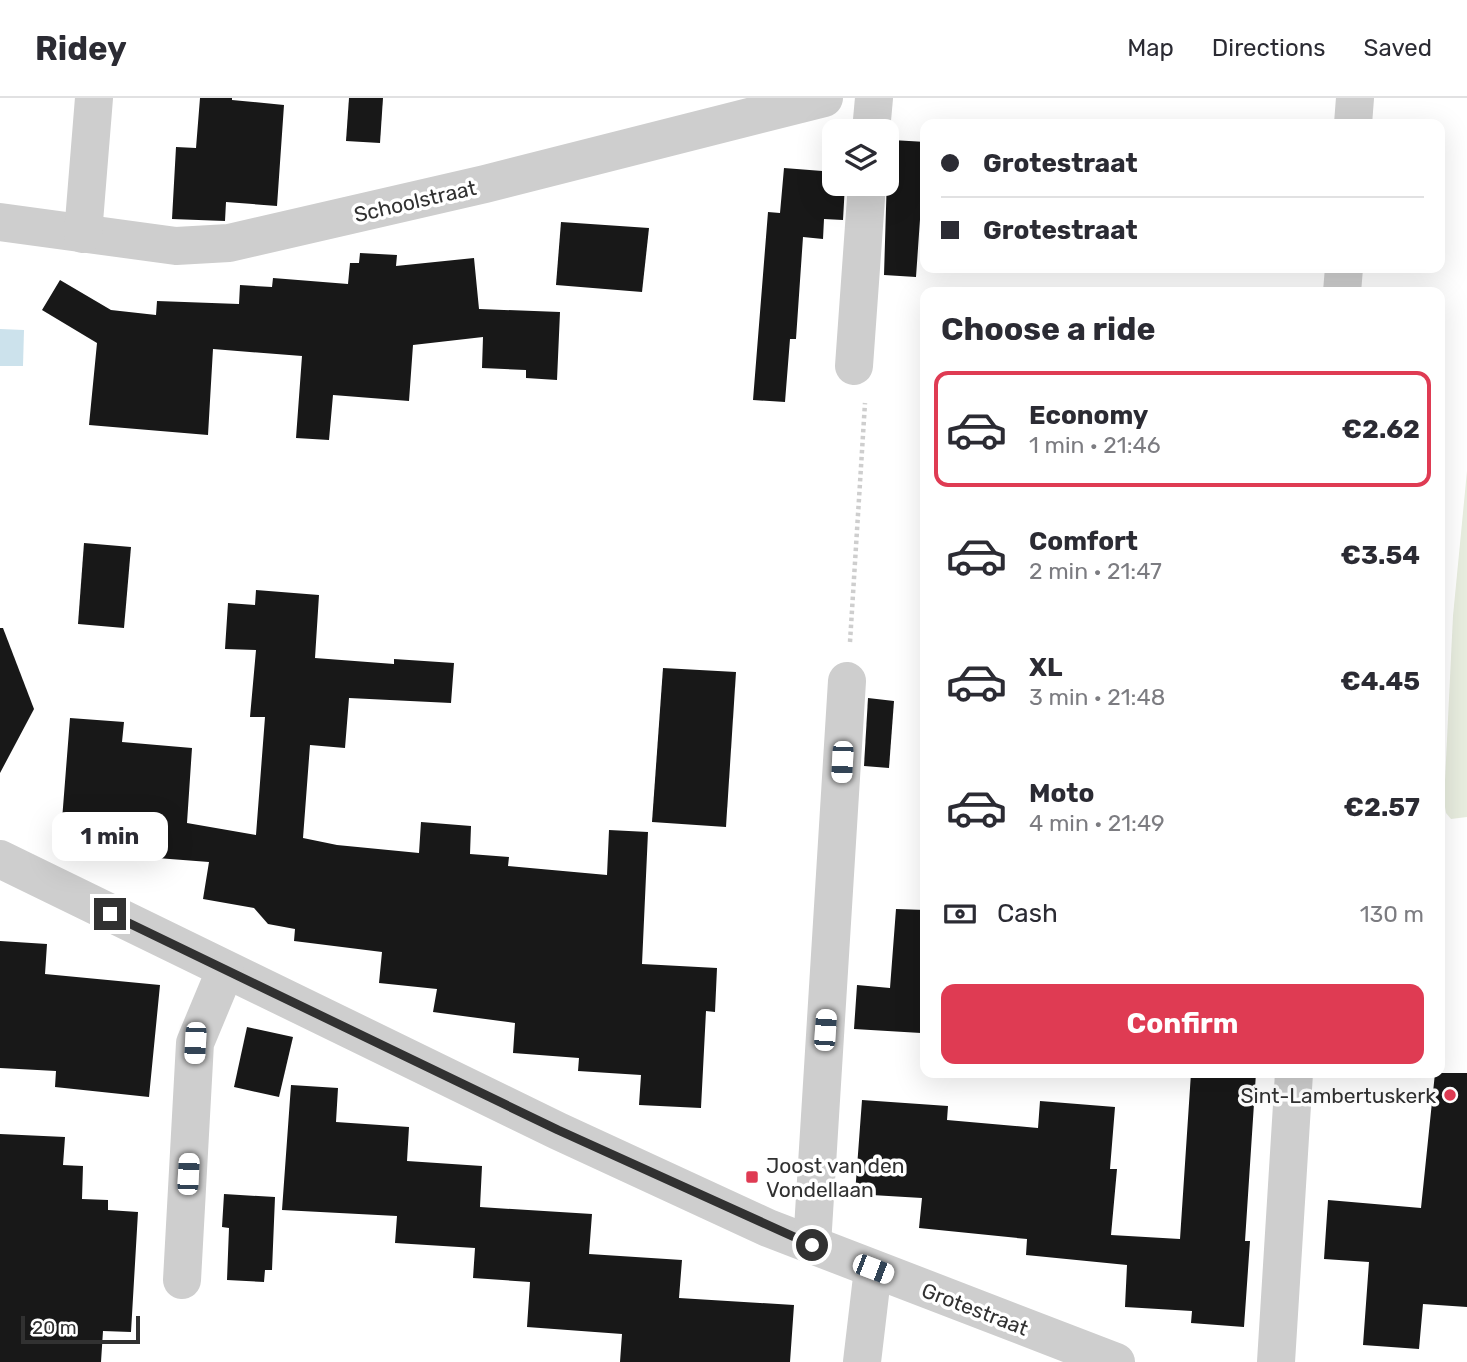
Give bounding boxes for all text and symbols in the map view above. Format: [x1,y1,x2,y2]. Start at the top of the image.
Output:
text: Ridey [35,29,127,68]
text: Map [1127,34,1174,62]
text: Directions [1212,34,1325,62]
text: Saved [1363,34,1432,62]
map controls [822,119,899,196]
button: layers [822,119,899,196]
text: Grotestraat [983,148,1138,179]
street label: Schoolstraat [351,175,479,227]
text: Grotestraat [983,215,1138,246]
text: Choose a ride [941,310,1155,348]
icon: car [945,398,1008,461]
text: Economy [1029,400,1148,431]
text: €2.62 [1342,414,1420,445]
text: 1 min · 21:46 [1029,431,1161,459]
icon: car [945,524,1008,587]
text: Comfort [1029,526,1138,557]
text: €3.54 [1341,540,1420,571]
text: 2 min · 21:47 [1029,557,1162,585]
icon: car [945,650,1008,713]
text: XL [1029,652,1062,683]
text: €4.45 [1340,666,1420,697]
text: 3 min · 21:48 [1029,683,1165,711]
car [831,740,854,784]
icon: car [945,776,1008,839]
text: Moto [1029,778,1094,809]
text: €2.57 [1344,792,1420,823]
text: 4 min · 21:49 [1029,809,1165,837]
callout: 1 min [52,812,168,862]
text: 1 min [81,822,139,850]
icon: cash [941,895,979,933]
route end [94,898,126,930]
text: Cash [997,898,1058,929]
text: 130 m [1360,900,1424,928]
button: Confirm [941,984,1424,1064]
car [814,1008,837,1052]
car [184,1021,207,1065]
place label: Sint-Lambertuskerk [1240,1083,1436,1108]
marker: Sint-Lambertuskerk [1442,1087,1458,1103]
car [177,1152,200,1196]
place label: Joost van den Vondellaan [766,1153,905,1202]
marker: Joost van den Vondellaan [744,1169,760,1185]
route start [796,1229,828,1261]
car [850,1252,897,1286]
street label: Grotestraat [918,1277,1032,1341]
scale bar [21,1313,140,1345]
text: 20 m [32,1316,77,1339]

